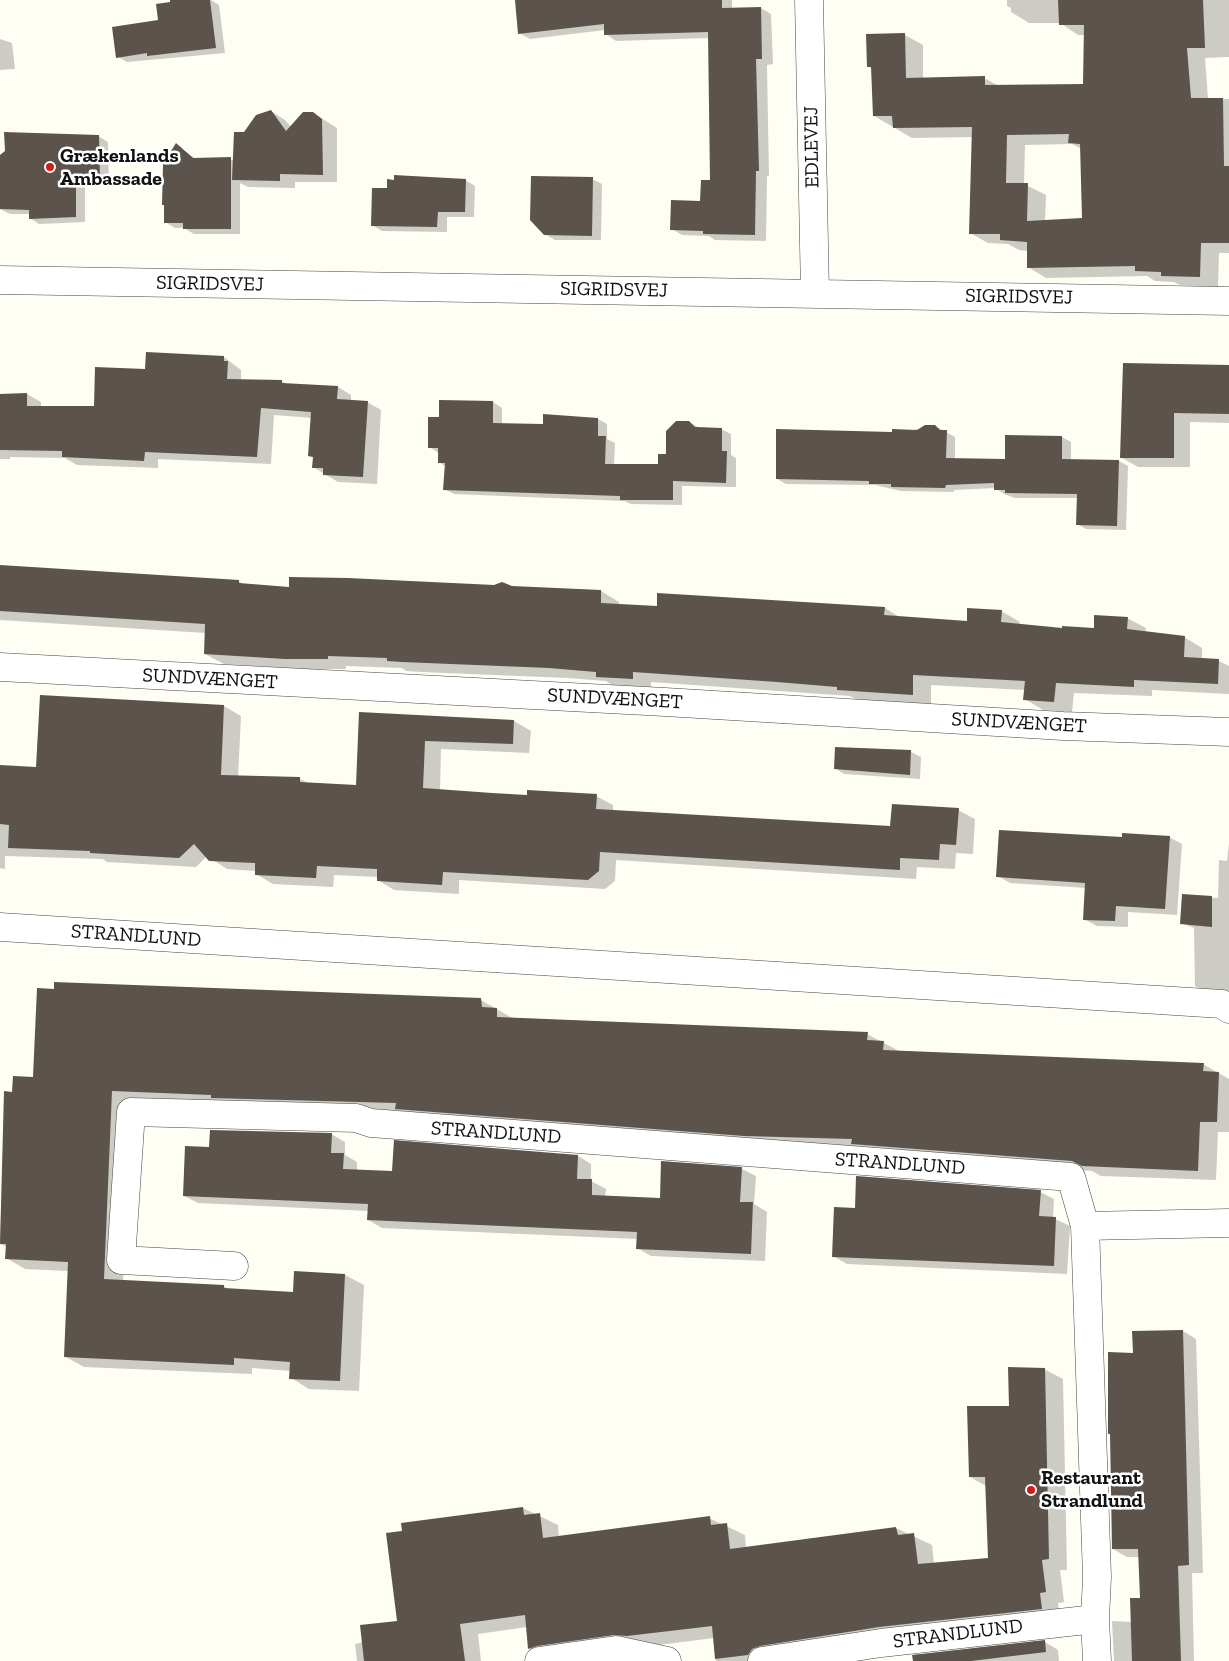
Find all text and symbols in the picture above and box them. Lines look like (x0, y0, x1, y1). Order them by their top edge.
street label: EDLEVEJ (799, 106, 825, 188)
place label: Grækenlands Ambassade (60, 144, 179, 191)
marker: Grækenlands Ambassade (44, 161, 56, 173)
street label: SIGRIDSVEJ (156, 271, 264, 297)
street label: SIGRIDSVEJ (560, 277, 668, 303)
street label: SIGRIDSVEJ (965, 284, 1073, 310)
street label: SUNDVÆNGET (142, 663, 278, 695)
street label: SUNDVÆNGET (547, 683, 683, 715)
street label: SUNDVÆNGET (951, 707, 1087, 739)
street label: STRANDLUND (70, 919, 202, 953)
street label: STRANDLUND (430, 1116, 562, 1150)
street label: STRANDLUND (834, 1147, 966, 1181)
place label: Restaurant Strandlund (1041, 1466, 1143, 1513)
marker: Restaurant Strandlund (1025, 1484, 1037, 1496)
street label: STRANDLUND (892, 1614, 1024, 1654)

